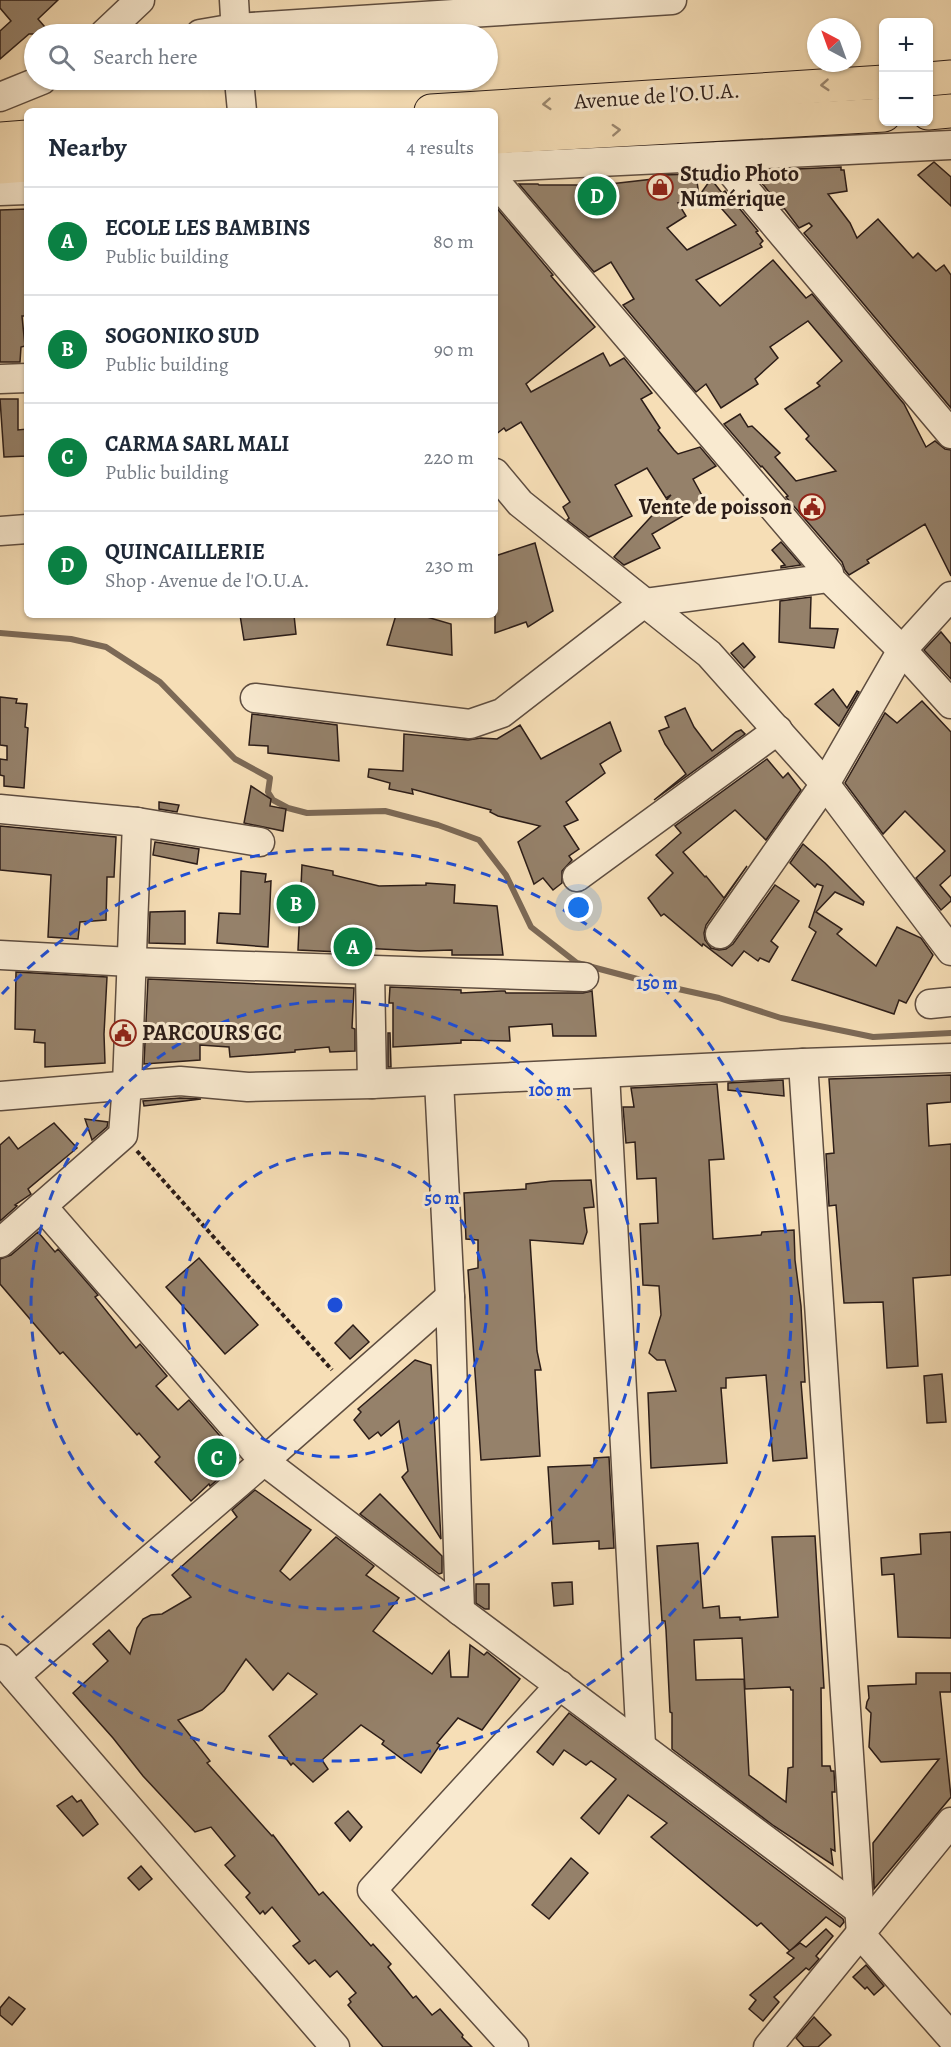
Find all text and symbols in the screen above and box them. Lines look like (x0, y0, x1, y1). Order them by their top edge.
north arrow (807, 18, 861, 72)
map controls (879, 18, 933, 126)
button: + (879, 18, 933, 72)
search box (24, 24, 498, 90)
icon: search (45, 41, 78, 74)
text: Search here (93, 42, 198, 72)
button: − (879, 72, 933, 126)
street label: Avenue de l'O.U.A. (572, 75, 741, 117)
one-way arrow (821, 79, 830, 92)
one-way arrow (542, 97, 551, 110)
one-way arrow (612, 124, 621, 137)
text: Nearby (48, 130, 127, 165)
text: 4 results (406, 134, 474, 161)
place label: Studio Photo Numérique (680, 159, 799, 214)
shop icon: Studio Photo Numérique (645, 172, 675, 202)
pin: D (578, 174, 616, 218)
text: ECOLE LES BAMBINS (105, 213, 310, 243)
text: A (61, 228, 74, 255)
text: 80 m (433, 228, 474, 255)
text: Public building (105, 243, 229, 270)
text: SOGONIKO SUD (105, 321, 259, 351)
text: B (61, 336, 74, 363)
text: 90 m (434, 336, 474, 363)
text: Public building (105, 351, 229, 378)
text: CARMA SARL MALI (105, 429, 289, 459)
text: C (61, 444, 74, 471)
text: 220 m (424, 444, 474, 471)
text: Public building (105, 459, 229, 486)
place label: Vente de poisson (638, 492, 792, 522)
public building icon: Vente de poisson (797, 492, 827, 522)
text: QUINCAILLERIE (105, 537, 265, 567)
text: D (61, 552, 74, 579)
text: 230 m (425, 552, 474, 579)
text: Shop · Avenue de l'O.U.A. (105, 567, 310, 594)
pin: B (276, 882, 316, 926)
your location (564, 893, 593, 922)
pin: A (334, 924, 372, 970)
text: 150 m (636, 971, 678, 995)
public building icon: PARCOURS GC (108, 1018, 138, 1048)
place label: PARCOURS GC (142, 1018, 282, 1048)
text: 100 m (529, 1078, 571, 1102)
text: 50 m (425, 1186, 459, 1210)
centre of rings (325, 1295, 345, 1315)
pin: C (198, 1436, 236, 1480)

